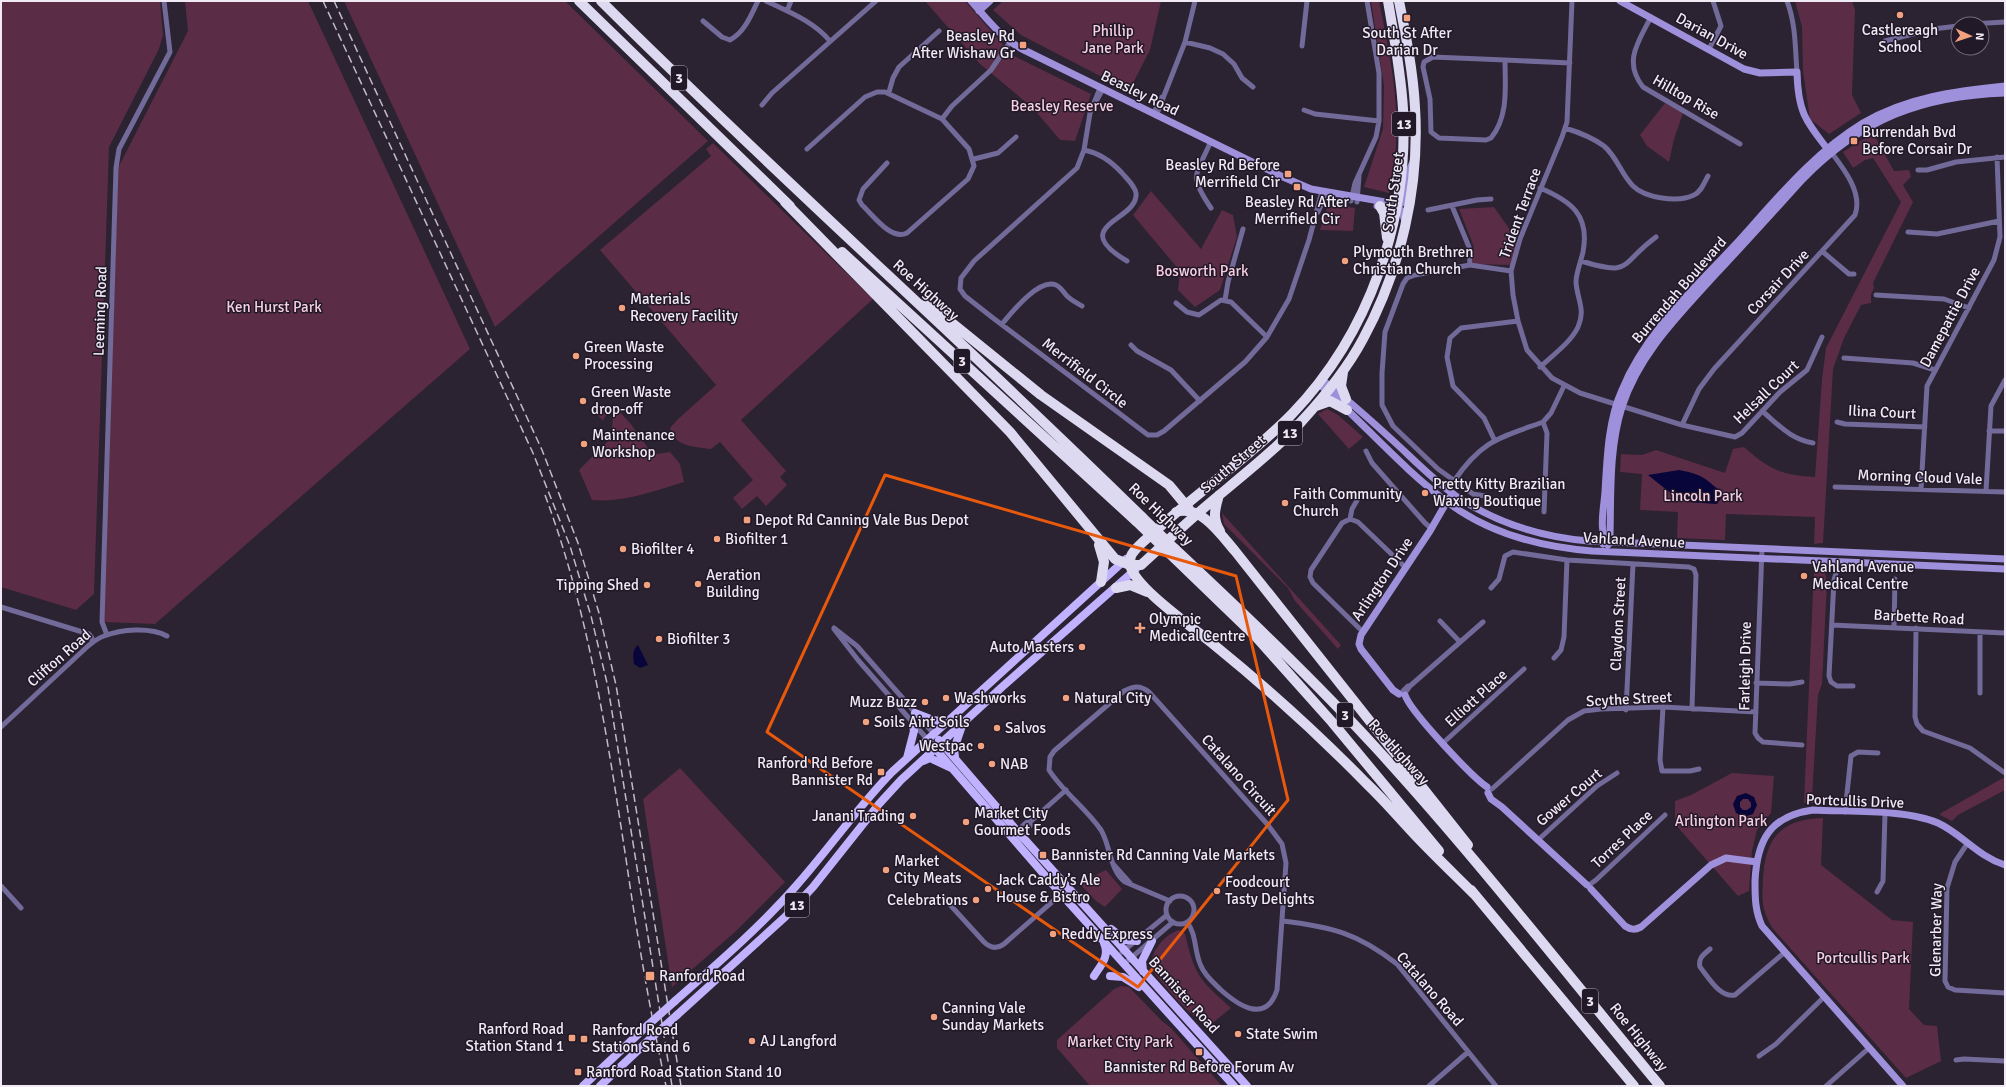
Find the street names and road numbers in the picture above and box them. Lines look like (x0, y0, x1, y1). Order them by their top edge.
street label: Darian Drive (1673, 9, 1751, 63)
road number: 3 (671, 66, 687, 90)
street label: Beasley Road (1098, 66, 1182, 120)
street label: Hilltop Rise (1650, 71, 1722, 123)
road number: 13 (1392, 112, 1416, 136)
street label: South Street (1379, 151, 1407, 233)
street label: Trident Terrace (1495, 165, 1545, 261)
street label: Burrendah Boulevard (1628, 233, 1730, 347)
street label: Corsair Drive (1743, 246, 1813, 318)
street label: Roe Highway (889, 256, 963, 324)
street label: Damepattie Drive (1916, 264, 1984, 370)
street label: Leeming Road (89, 266, 111, 356)
street label: Merrifield Circle (1039, 334, 1131, 412)
road number: 3 (954, 349, 970, 373)
street label: Helsall Court (1729, 356, 1803, 428)
street label: Ilina Court (1848, 401, 1916, 423)
road number: 13 (1278, 421, 1302, 445)
street label: South Street (1197, 431, 1269, 497)
street label: Morning Cloud Vale (1857, 466, 1983, 488)
street label: Roe Highway (1125, 479, 1197, 549)
street label: Vahland Avenue (1583, 528, 1685, 552)
street label: Arlington Drive (1347, 534, 1417, 624)
street label: Claydon Street (1607, 577, 1629, 671)
street label: Barbette Road (1873, 606, 1965, 628)
street label: Farleigh Drive (1735, 621, 1755, 711)
street label: Clifton Road (24, 625, 95, 691)
street label: Elliott Place (1441, 665, 1511, 731)
street label: Scythe Street (1586, 688, 1672, 710)
road number: 3 (1337, 703, 1353, 727)
street label: Roe Highway (1365, 715, 1433, 789)
street label: Catalano Circuit (1198, 731, 1280, 819)
street label: Gower Court (1532, 764, 1606, 830)
street label: Portcullis Drive (1806, 790, 1904, 812)
street label: Torres Place (1588, 806, 1656, 872)
street label: Glenarber Way (1926, 883, 1946, 977)
road number: 13 (785, 893, 809, 917)
street label: Catalano Road (1393, 948, 1467, 1030)
street label: Bannister Road (1145, 953, 1223, 1037)
road number: 3 (1582, 989, 1598, 1013)
street label: Roe Highway (1606, 999, 1672, 1075)

